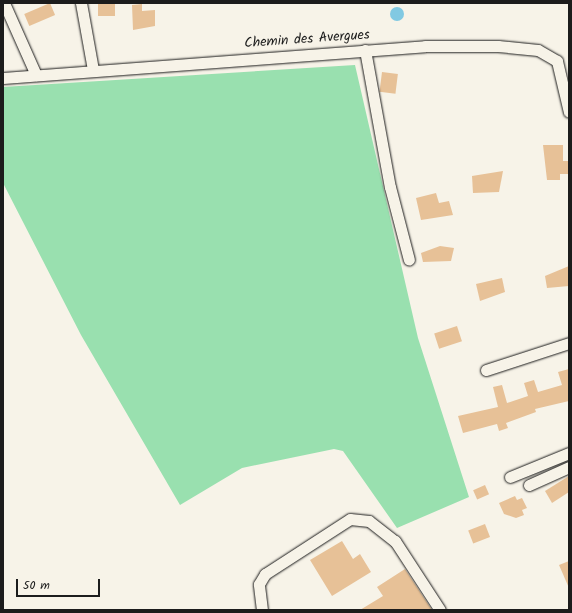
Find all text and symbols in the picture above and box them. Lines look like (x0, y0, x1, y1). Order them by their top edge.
street label: Chemin des Avergues (244, 26, 370, 52)
scale bar (18, 571, 102, 597)
text: 50 m (23, 576, 50, 595)

